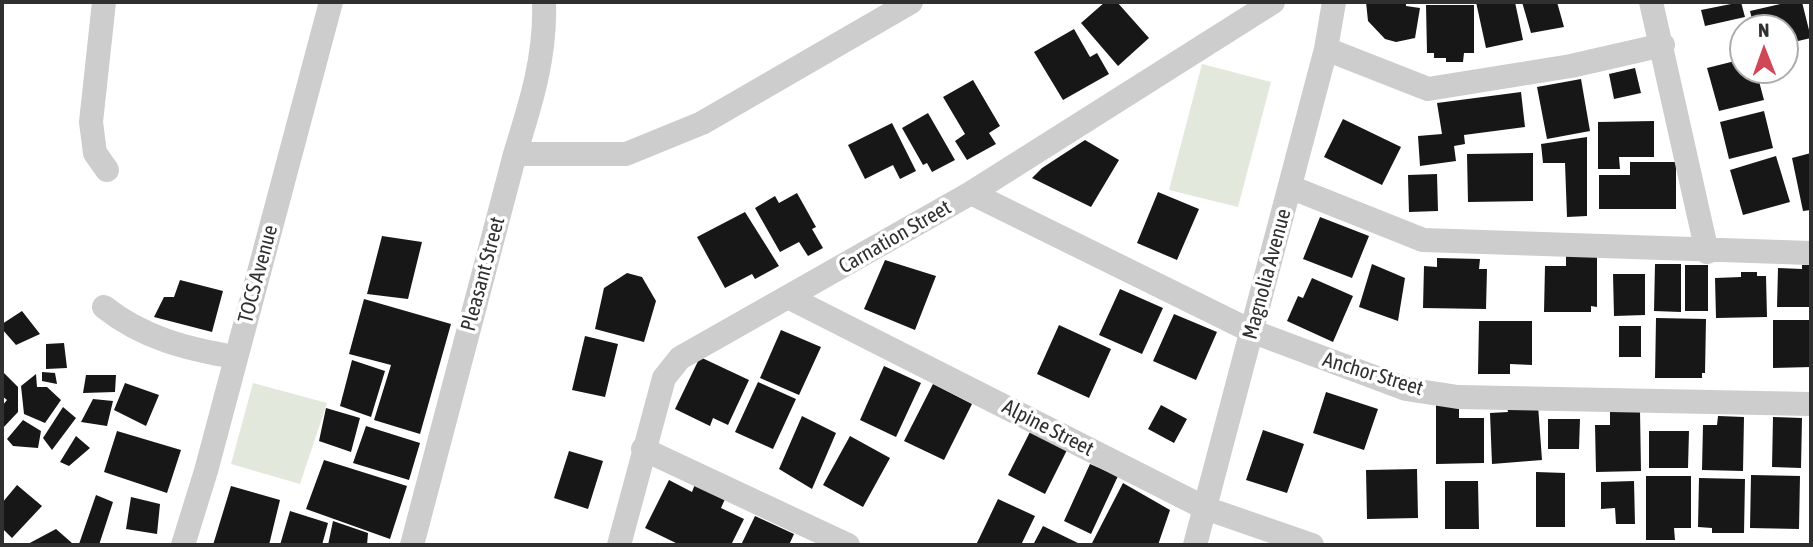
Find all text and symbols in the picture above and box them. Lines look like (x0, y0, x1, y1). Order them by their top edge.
north arrow (1729, 14, 1799, 84)
text: N (1758, 19, 1769, 41)
street label: Carnation Street (834, 195, 956, 279)
street label: Magnolia Avenue (1237, 206, 1297, 342)
street label: Pleasant Street (456, 214, 510, 334)
street label: TOCS Avenue (233, 222, 283, 326)
street label: Anchor Street (1320, 347, 1426, 401)
street label: Alpine Street (998, 394, 1098, 462)

